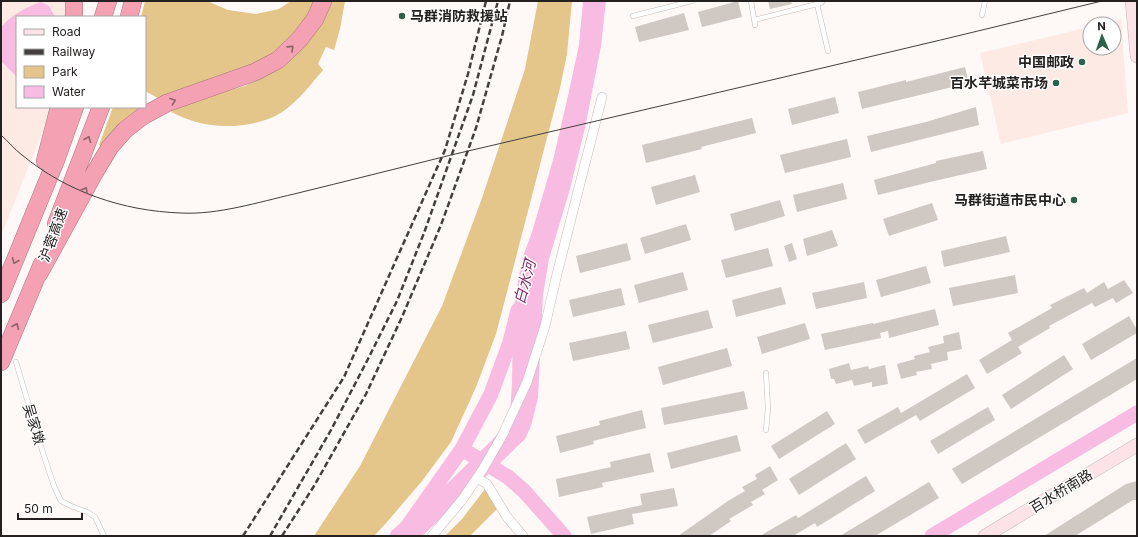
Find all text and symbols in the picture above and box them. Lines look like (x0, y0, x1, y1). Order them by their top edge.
place label: 马群消防救援站 (410, 7, 508, 24)
marker: 马群消防救援站 (397, 11, 407, 21)
legend (16, 16, 146, 108)
north arrow (1082, 16, 1122, 56)
text: N (1097, 19, 1106, 33)
text: Road (52, 24, 81, 39)
text: Railway (52, 44, 96, 59)
one-way arrow (286, 45, 294, 53)
place label: 中国邮政 (1018, 53, 1074, 70)
marker: 中国邮政 (1077, 57, 1087, 67)
text: Park (52, 64, 78, 79)
place label: 百水芊城菜市场 (950, 74, 1048, 91)
marker: 百水芊城菜市场 (1051, 78, 1061, 88)
text: Water (52, 84, 86, 99)
one-way arrow (170, 97, 177, 105)
one-way arrow (84, 136, 92, 143)
one-way arrow (80, 187, 87, 195)
place label: 马群街道市民中心 (954, 191, 1066, 208)
marker: 马群街道市民中心 (1069, 195, 1079, 205)
street label: 沪蓉高速 (35, 206, 70, 264)
water label: 白水河 (510, 255, 540, 306)
one-way arrow (12, 257, 20, 264)
one-way arrow (12, 322, 20, 329)
street label: 吴家墩 (20, 401, 49, 446)
street label: 百水桥南路 (1026, 465, 1095, 516)
scale bar (18, 495, 82, 521)
text: 50 m (24, 501, 53, 516)

